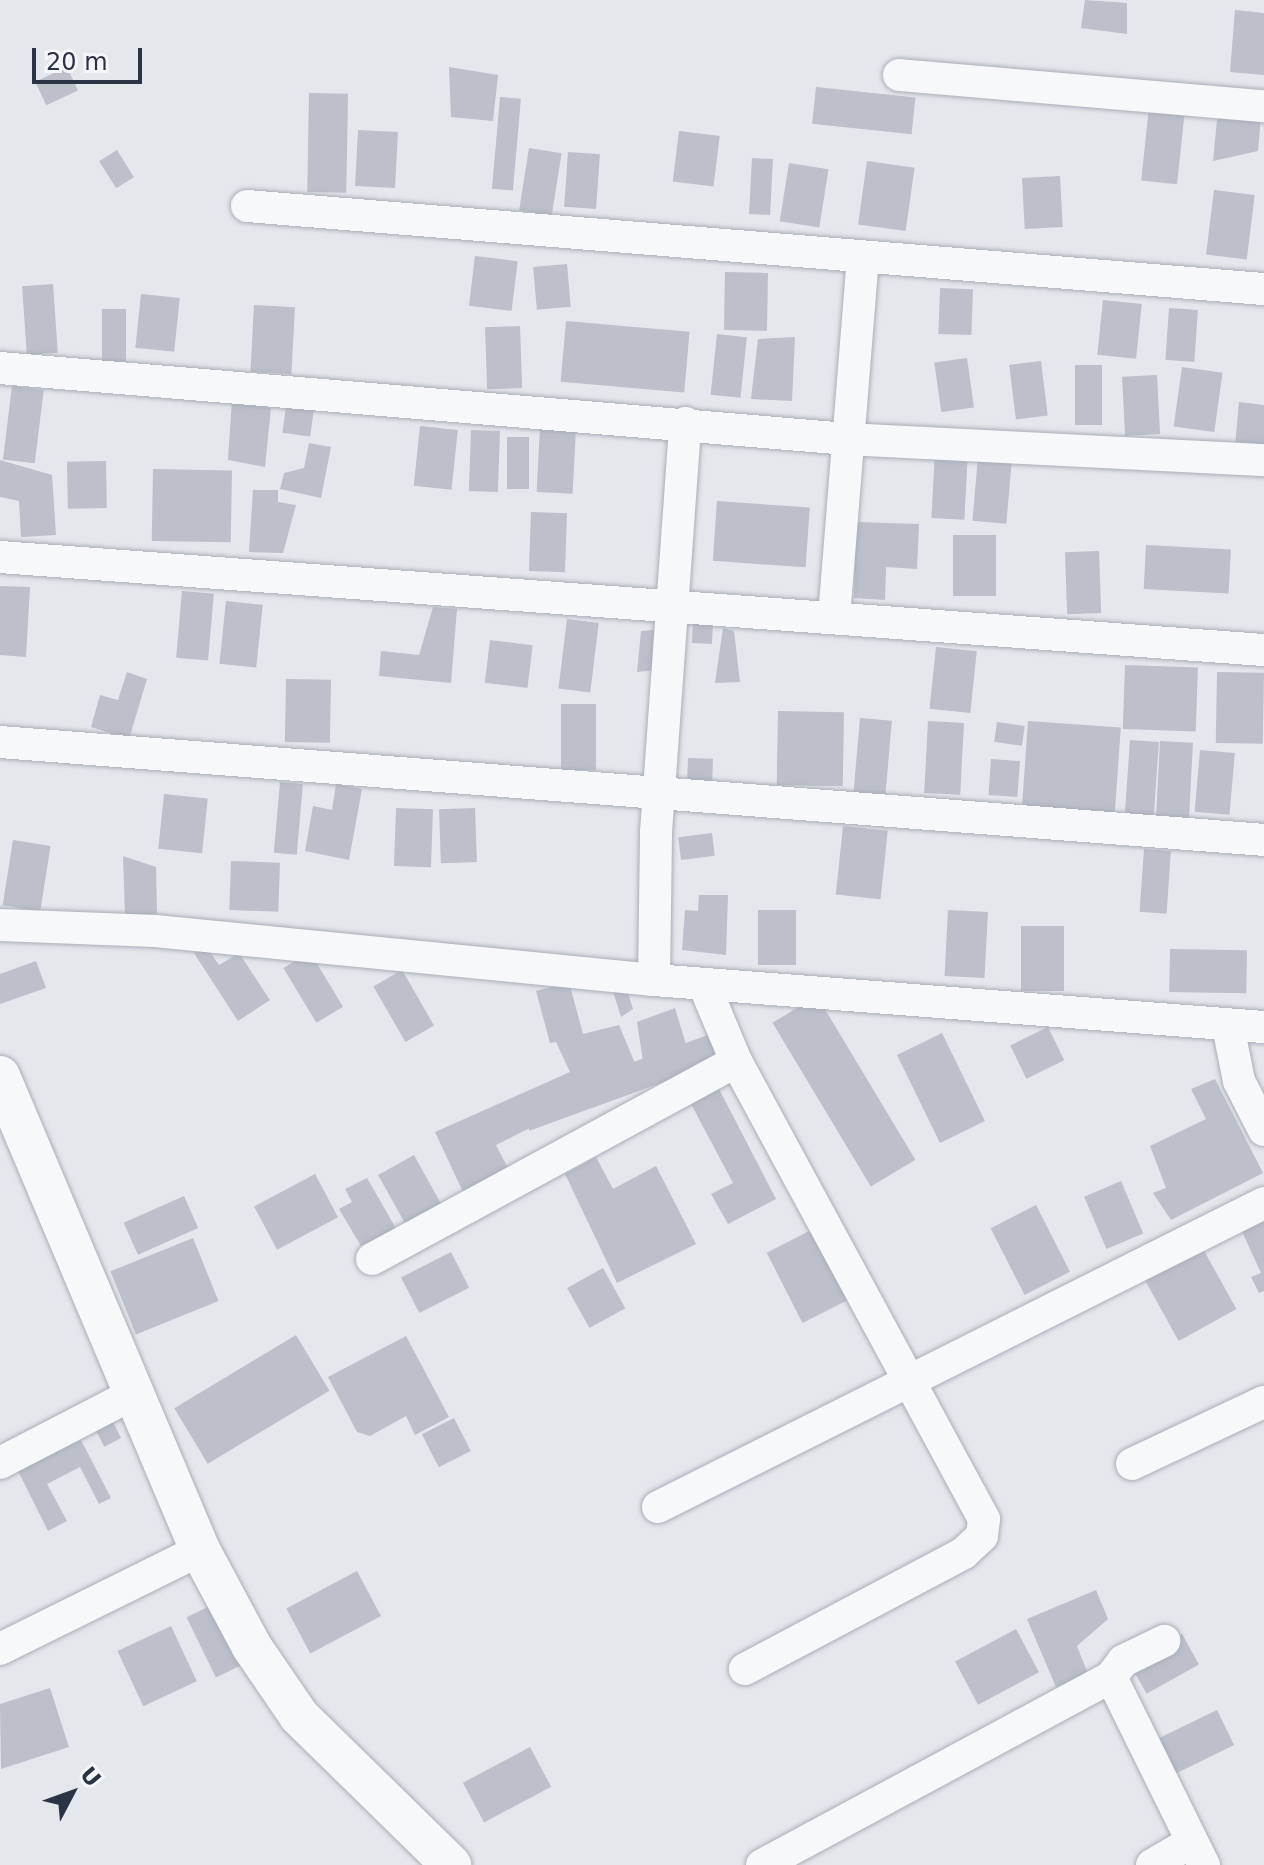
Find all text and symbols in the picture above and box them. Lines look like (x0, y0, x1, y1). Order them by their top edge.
scale bar (36, 32, 146, 82)
text: 20 m (46, 48, 108, 76)
north arrow (32, 1753, 112, 1833)
text: U (75, 1762, 106, 1792)

